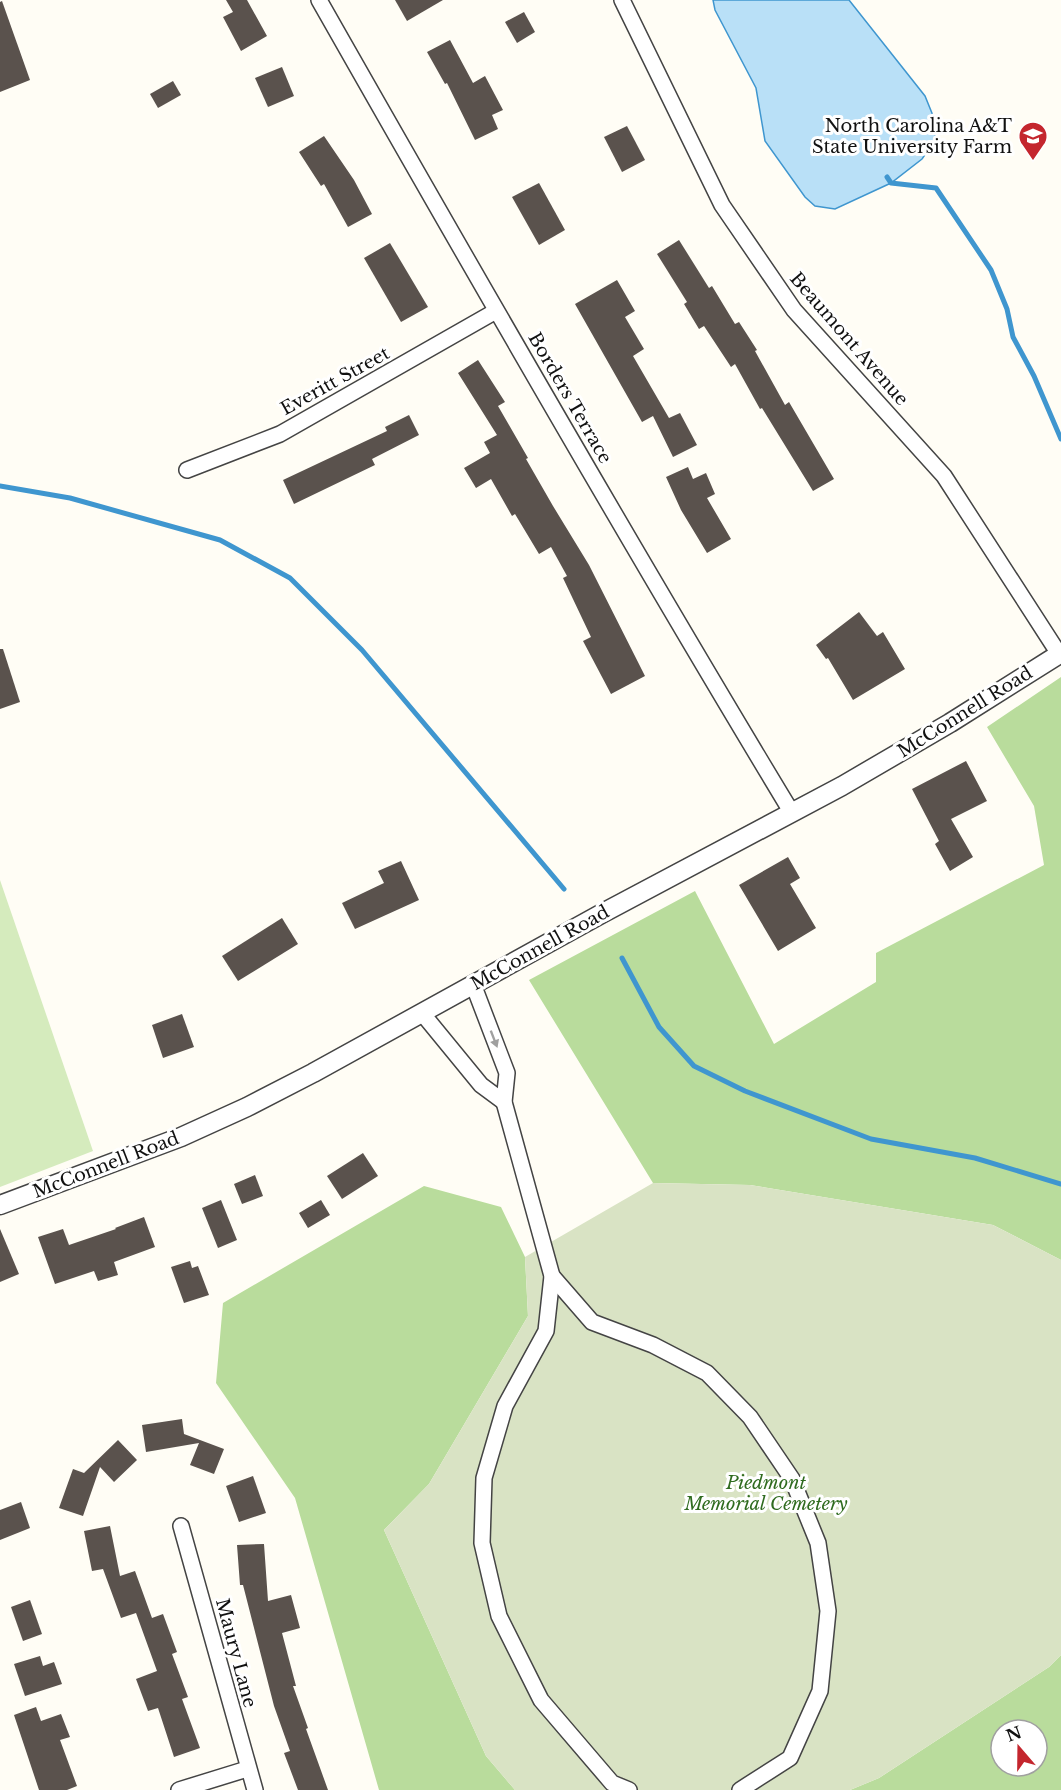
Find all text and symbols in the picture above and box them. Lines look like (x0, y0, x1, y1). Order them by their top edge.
place label: North Carolina A&T State University Farm (812, 115, 1013, 158)
school or university icon: North Carolina A&T State University Farm (1017, 120, 1049, 162)
street label: Beaumont Avenue (785, 268, 913, 410)
street label: Borders Terrace (524, 329, 616, 467)
street label: Everitt Street (277, 342, 394, 420)
street label: McConnell Road (893, 662, 1037, 762)
street label: McConnell Road (467, 901, 613, 995)
one-way arrow (489, 1030, 499, 1048)
street label: McConnell Road (30, 1127, 182, 1203)
park label: Piedmont Memorial Cemetery (683, 1472, 848, 1515)
street label: Maury Lane (211, 1596, 261, 1710)
north arrow (989, 1718, 1049, 1778)
text: N (1003, 1722, 1024, 1746)

